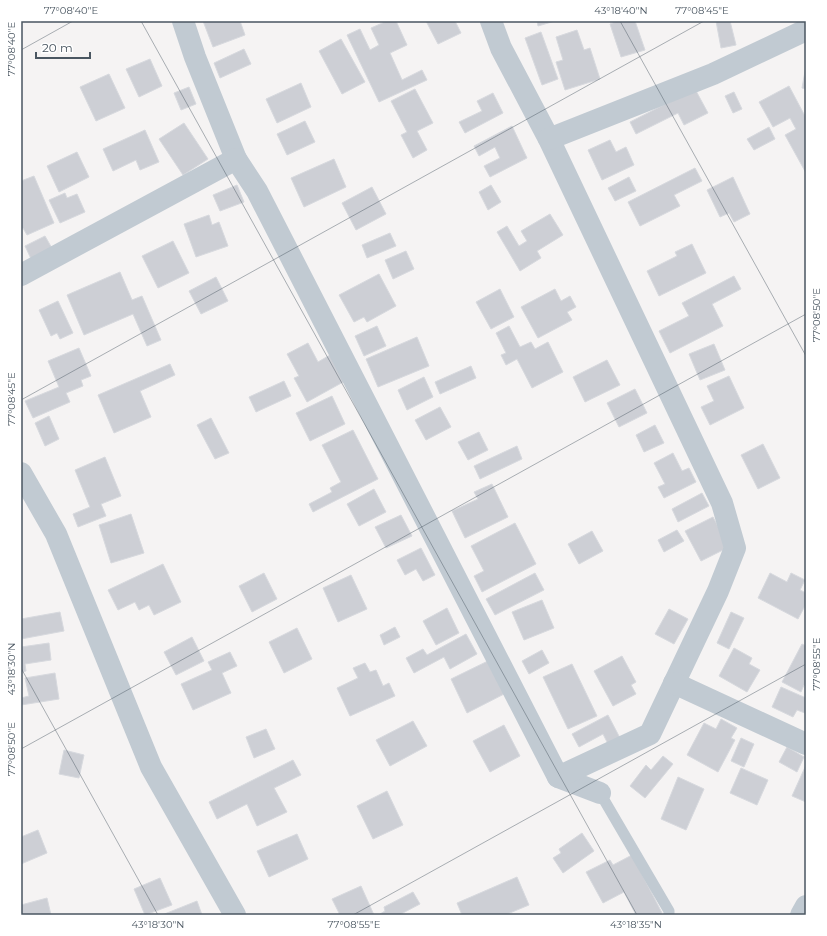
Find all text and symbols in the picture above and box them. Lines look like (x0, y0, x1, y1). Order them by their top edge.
text: 77°08'40"E (44, 4, 99, 17)
text: 43°18'40"N (594, 4, 648, 17)
text: 77°08'45"E (675, 4, 729, 17)
text: 77°08'40"E (5, 21, 18, 76)
scale bar (36, 34, 90, 60)
text: 20 m (42, 40, 73, 55)
text: 77°08'50"E (810, 288, 823, 342)
text: 77°08'45"E (5, 372, 18, 426)
text: 77°08'55"E (810, 637, 823, 690)
text: 43°18'30"N (5, 643, 18, 695)
text: 77°08'50"E (5, 722, 18, 776)
text: 43°18'30"N (132, 918, 184, 931)
text: 77°08'55"E (328, 918, 381, 931)
text: 43°18'35"N (610, 918, 662, 931)

